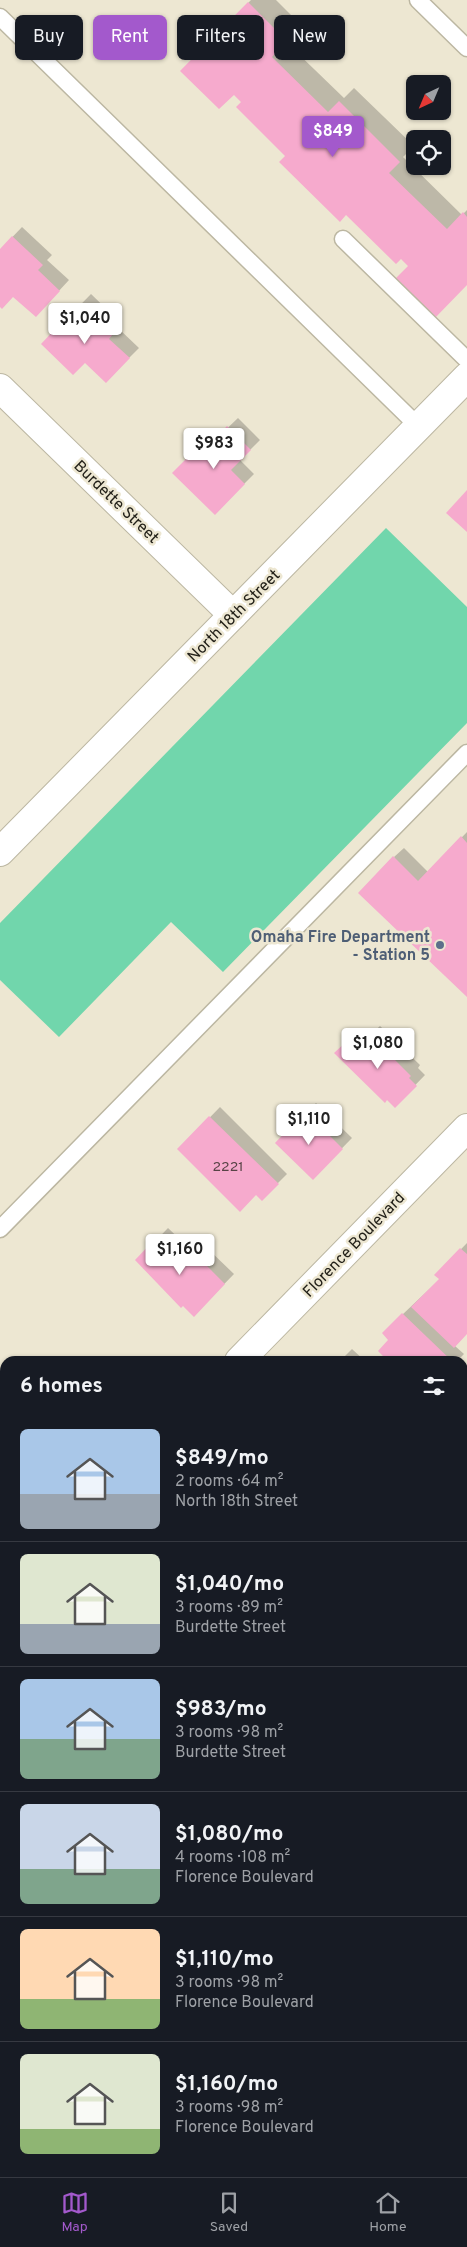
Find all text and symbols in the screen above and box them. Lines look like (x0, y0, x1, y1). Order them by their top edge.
chip: Buy (15, 15, 83, 60)
chip: Rent (93, 15, 167, 60)
chip: Filters (177, 15, 264, 60)
chip: New (274, 15, 345, 60)
north arrow (406, 75, 451, 120)
map controls (406, 75, 451, 175)
pin: $849 (303, 116, 363, 158)
text: $849 (313, 122, 353, 142)
button: locate (406, 130, 451, 175)
pin: $1,040 (44, 302, 126, 345)
text: $1,040 (59, 309, 111, 329)
pin: $983 (184, 428, 244, 470)
text: $983 (194, 434, 234, 454)
street label: Burdette Street (69, 457, 162, 548)
street label: North 18th Street (184, 566, 285, 667)
place label: Omaha Fire Department - Station 5 (251, 928, 430, 966)
marker: Omaha Fire Department - Station 5 (434, 939, 446, 951)
pin: $1,080 (337, 1028, 419, 1070)
text: $1,080 (352, 1034, 404, 1054)
pin: $1,110 (268, 1104, 350, 1146)
text: $1,110 (287, 1110, 331, 1130)
house number: 2221 (213, 1159, 243, 1176)
street label: Florence Boulevard (299, 1189, 410, 1302)
pin: $1,160 (139, 1234, 221, 1276)
text: $1,160 (157, 1240, 203, 1260)
icon: filters (420, 1372, 448, 1400)
text: 6 homes (20, 1373, 103, 1400)
text: $849/mo (175, 1445, 269, 1472)
icon: home (60, 1449, 120, 1509)
text: 2 rooms · 64 m² (175, 1472, 284, 1492)
text: North 18th Street (175, 1492, 298, 1512)
text: $1,040/mo (175, 1571, 284, 1598)
icon: home (60, 1574, 120, 1634)
text: 3 rooms · 89 m² (175, 1598, 283, 1618)
text: Burdette Street (175, 1618, 286, 1638)
text: $983/mo (175, 1696, 267, 1723)
icon: home (60, 1699, 120, 1759)
text: 3 rooms · 98 m² (175, 1723, 283, 1743)
text: Burdette Street (175, 1743, 286, 1763)
text: $1,080/mo (175, 1821, 283, 1848)
icon: home (60, 1824, 120, 1884)
text: 4 rooms · 108 m² (175, 1848, 290, 1868)
text: Florence Boulevard (175, 1868, 314, 1888)
text: $1,110/mo (175, 1946, 274, 1973)
icon: home (60, 1949, 120, 2009)
text: 3 rooms · 98 m² (175, 1973, 283, 1993)
text: Florence Boulevard (175, 1993, 314, 2013)
text: $1,160/mo (175, 2071, 278, 2098)
icon: home (60, 2074, 120, 2134)
text: 3 rooms · 98 m² (175, 2098, 283, 2118)
text: Florence Boulevard (175, 2118, 314, 2138)
tab: Map (61, 2189, 89, 2236)
tab: Saved (210, 2189, 248, 2236)
tab: Home (369, 2189, 406, 2236)

